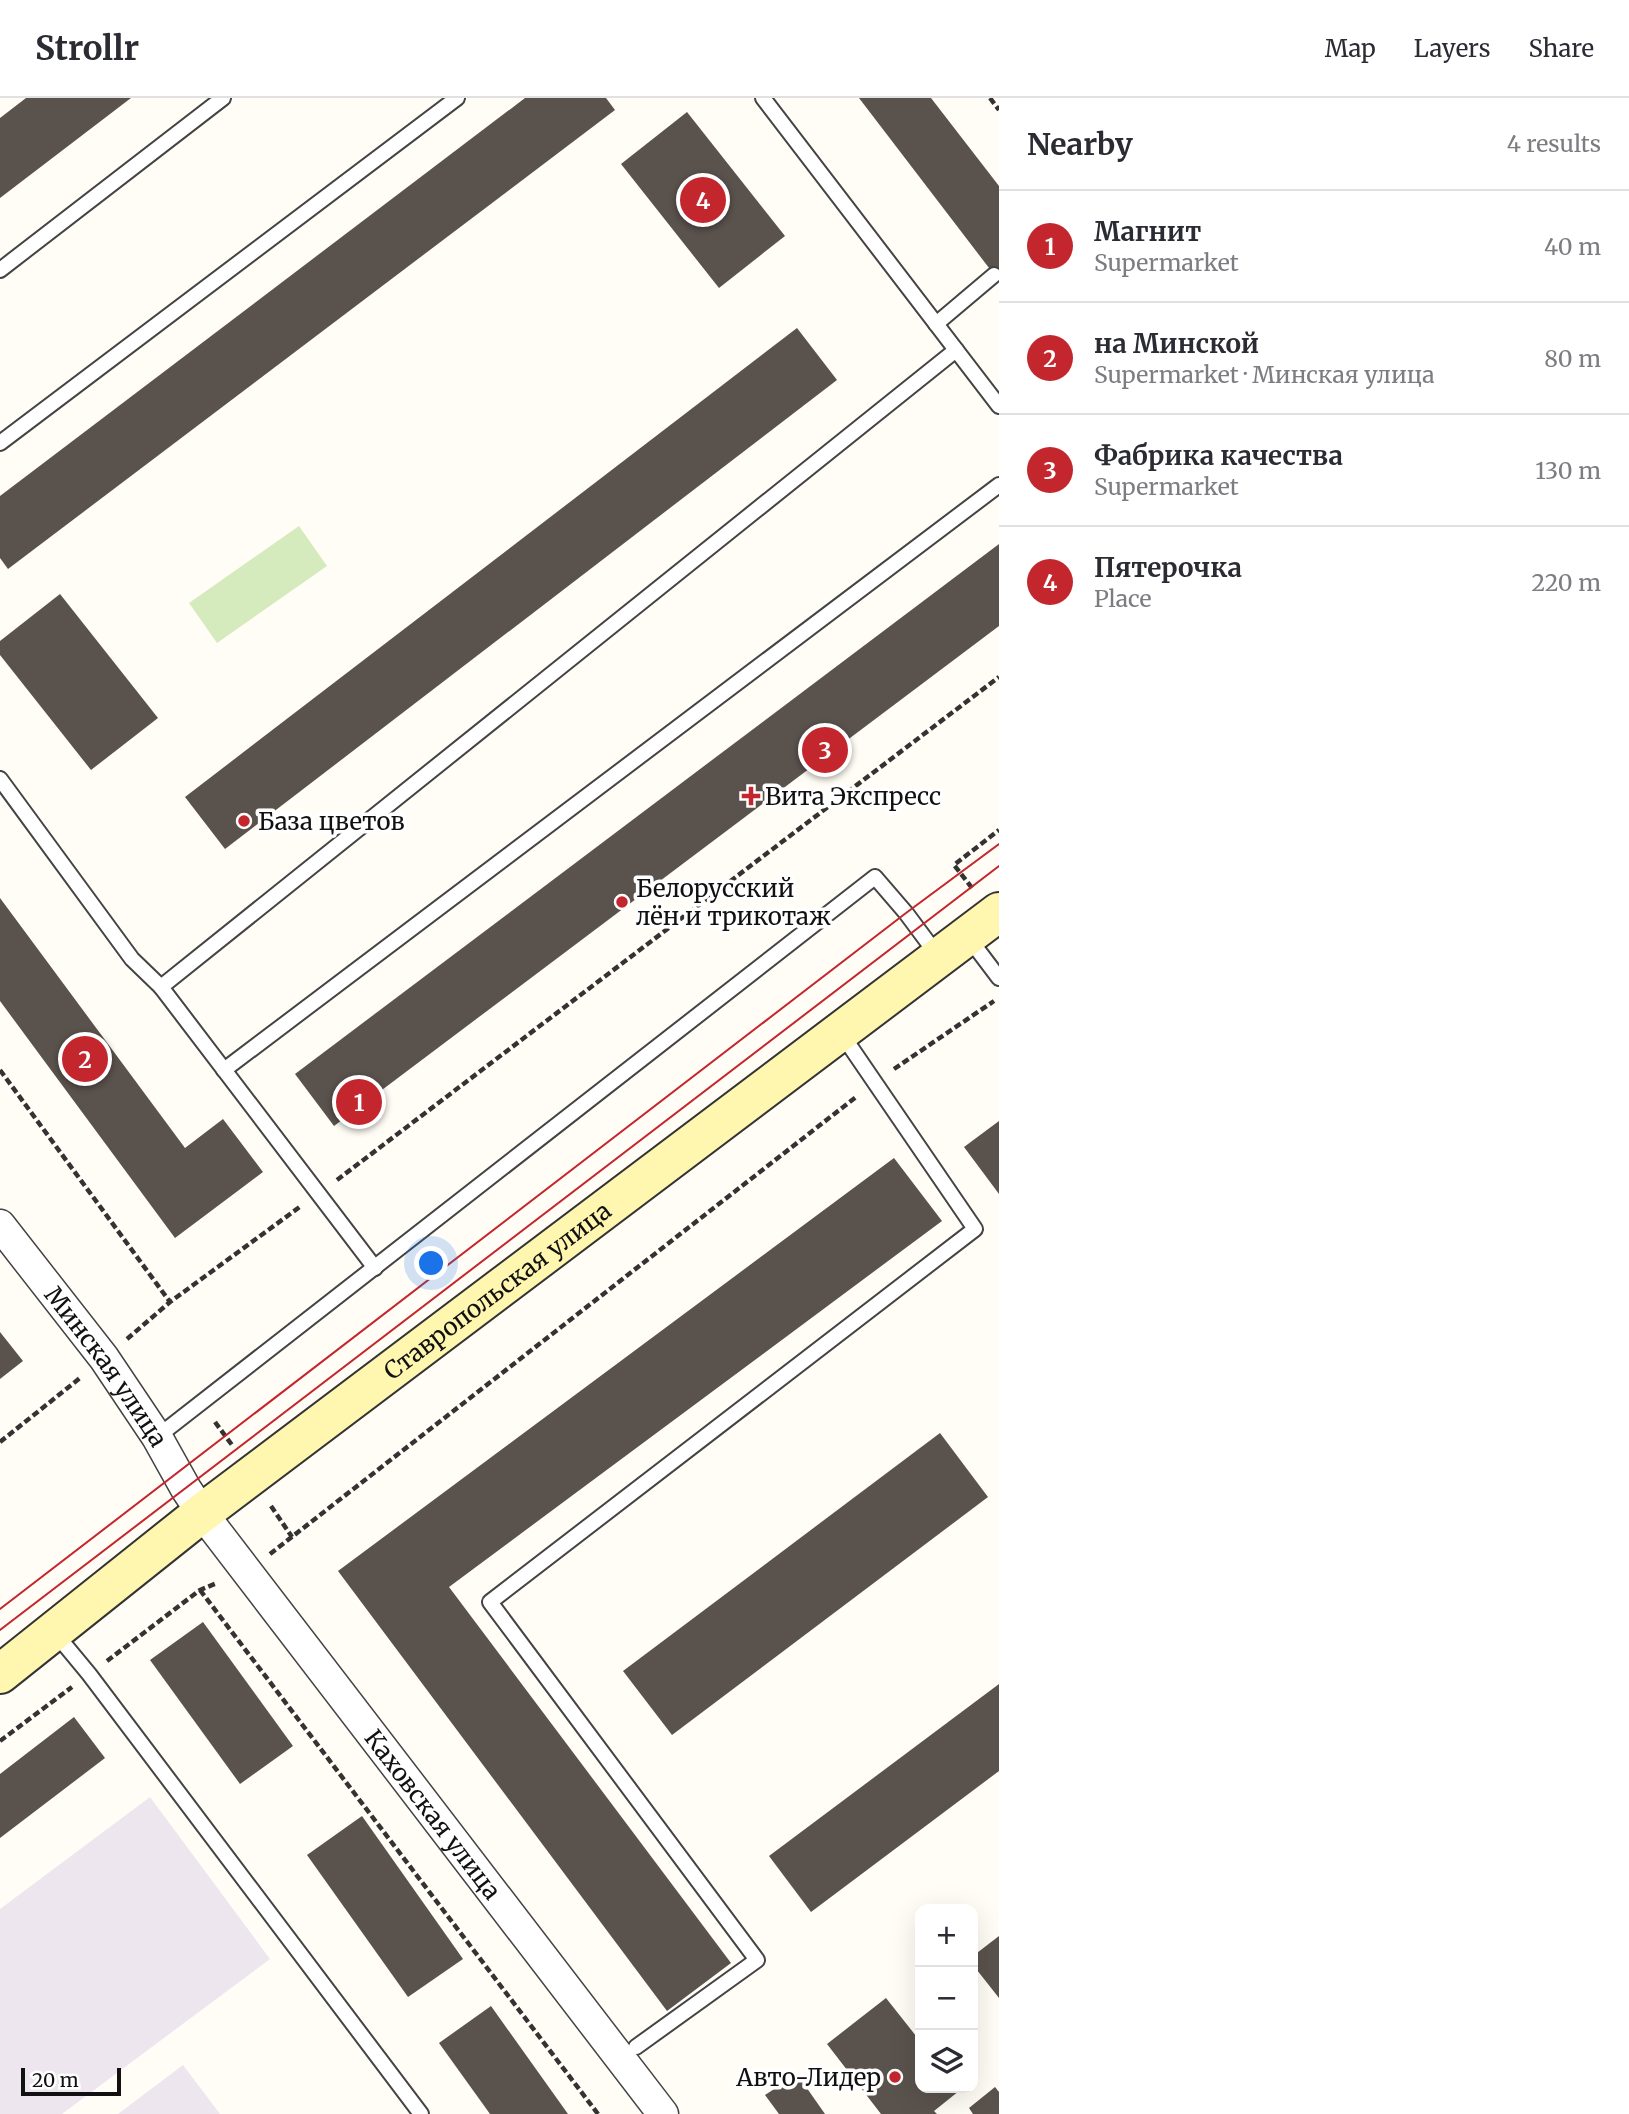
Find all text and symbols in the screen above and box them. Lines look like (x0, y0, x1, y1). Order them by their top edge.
text: Strollr (35, 28, 139, 69)
text: Map (1325, 33, 1376, 64)
text: Layers (1414, 33, 1490, 64)
text: Share (1528, 33, 1594, 64)
text: Nearby (1027, 125, 1133, 163)
text: 4 results (1507, 129, 1601, 158)
pin: 4 (680, 174, 726, 226)
text: Магнит (1094, 215, 1201, 248)
text: 1 (1045, 232, 1055, 261)
text: 40 m (1544, 232, 1601, 261)
text: Supermarket (1094, 248, 1239, 277)
text: на Минской (1094, 327, 1259, 360)
text: 2 (1043, 344, 1057, 373)
text: 80 m (1544, 344, 1601, 373)
text: Supermarket · Минская улица (1094, 360, 1435, 389)
text: Фабрика качества (1094, 439, 1343, 472)
text: 3 (1043, 456, 1057, 485)
text: 130 m (1535, 456, 1601, 485)
text: Supermarket (1094, 472, 1239, 501)
text: Пятерочка (1094, 551, 1242, 584)
text: 4 (1043, 568, 1057, 597)
text: 220 m (1531, 568, 1601, 597)
text: Place (1094, 584, 1151, 613)
pin: 3 (802, 724, 848, 776)
place label: Вита Экспресс (765, 781, 941, 812)
marker: Вита Экспресс (743, 788, 759, 804)
place label: База цветов (258, 806, 404, 837)
marker: База цветов (236, 813, 252, 829)
place label: Белорусский лён и трикотаж (636, 873, 831, 932)
marker: Белорусский лён и трикотаж (614, 894, 630, 910)
pin: 2 (62, 1033, 108, 1085)
pin: 1 (336, 1076, 382, 1128)
street label: Ставропольская улица (377, 1195, 617, 1386)
your location (414, 1246, 448, 1280)
street label: Минская улица (38, 1280, 175, 1452)
street label: Каховская улица (358, 1723, 508, 1906)
map controls (915, 1904, 978, 2093)
button: + (915, 1904, 978, 1967)
button: − (915, 1967, 978, 2030)
button: layers (915, 2030, 978, 2093)
place label: Авто-Лидер (735, 2062, 881, 2093)
scale bar (21, 2065, 121, 2097)
text: 20 m (32, 2068, 79, 2092)
marker: Авто-Лидер (887, 2069, 903, 2085)

